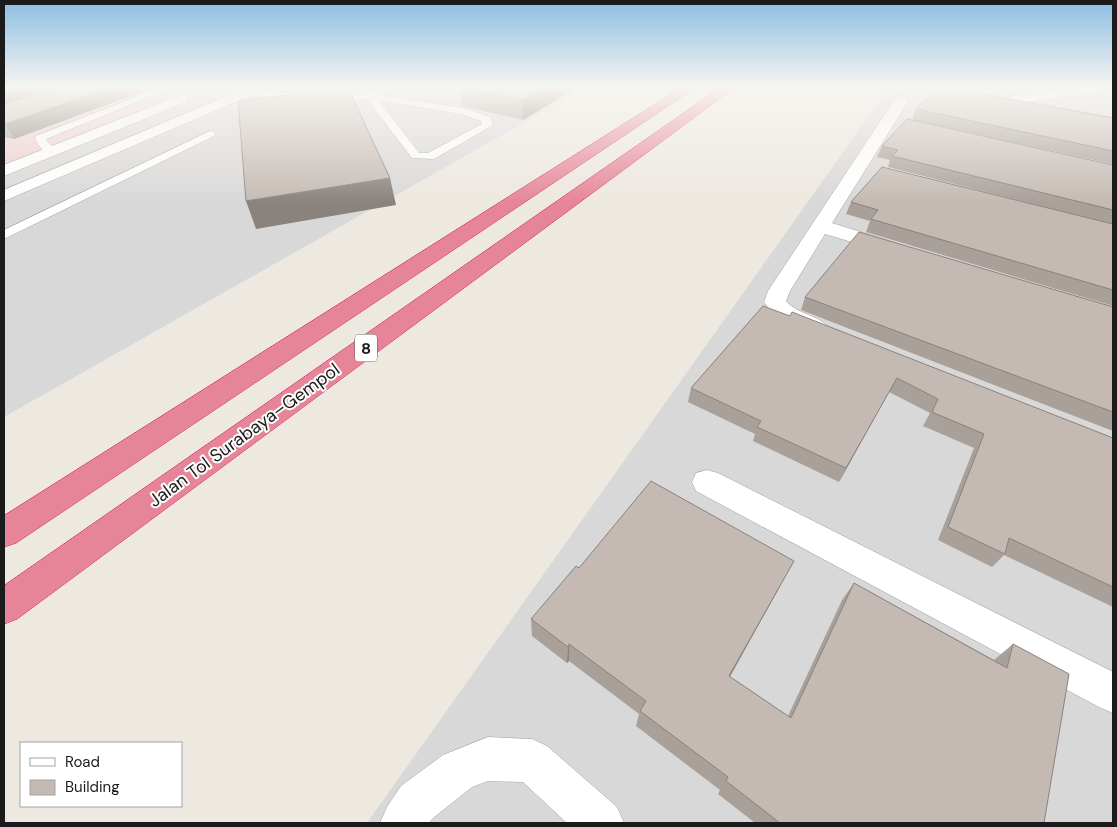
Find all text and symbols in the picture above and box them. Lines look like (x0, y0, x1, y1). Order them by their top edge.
road number: 8 (355, 334, 377, 362)
street label: Jalan Tol Surabaya–Gempol (144, 357, 344, 513)
legend (20, 742, 182, 807)
text: Road (65, 752, 100, 772)
text: Building (65, 777, 120, 797)

